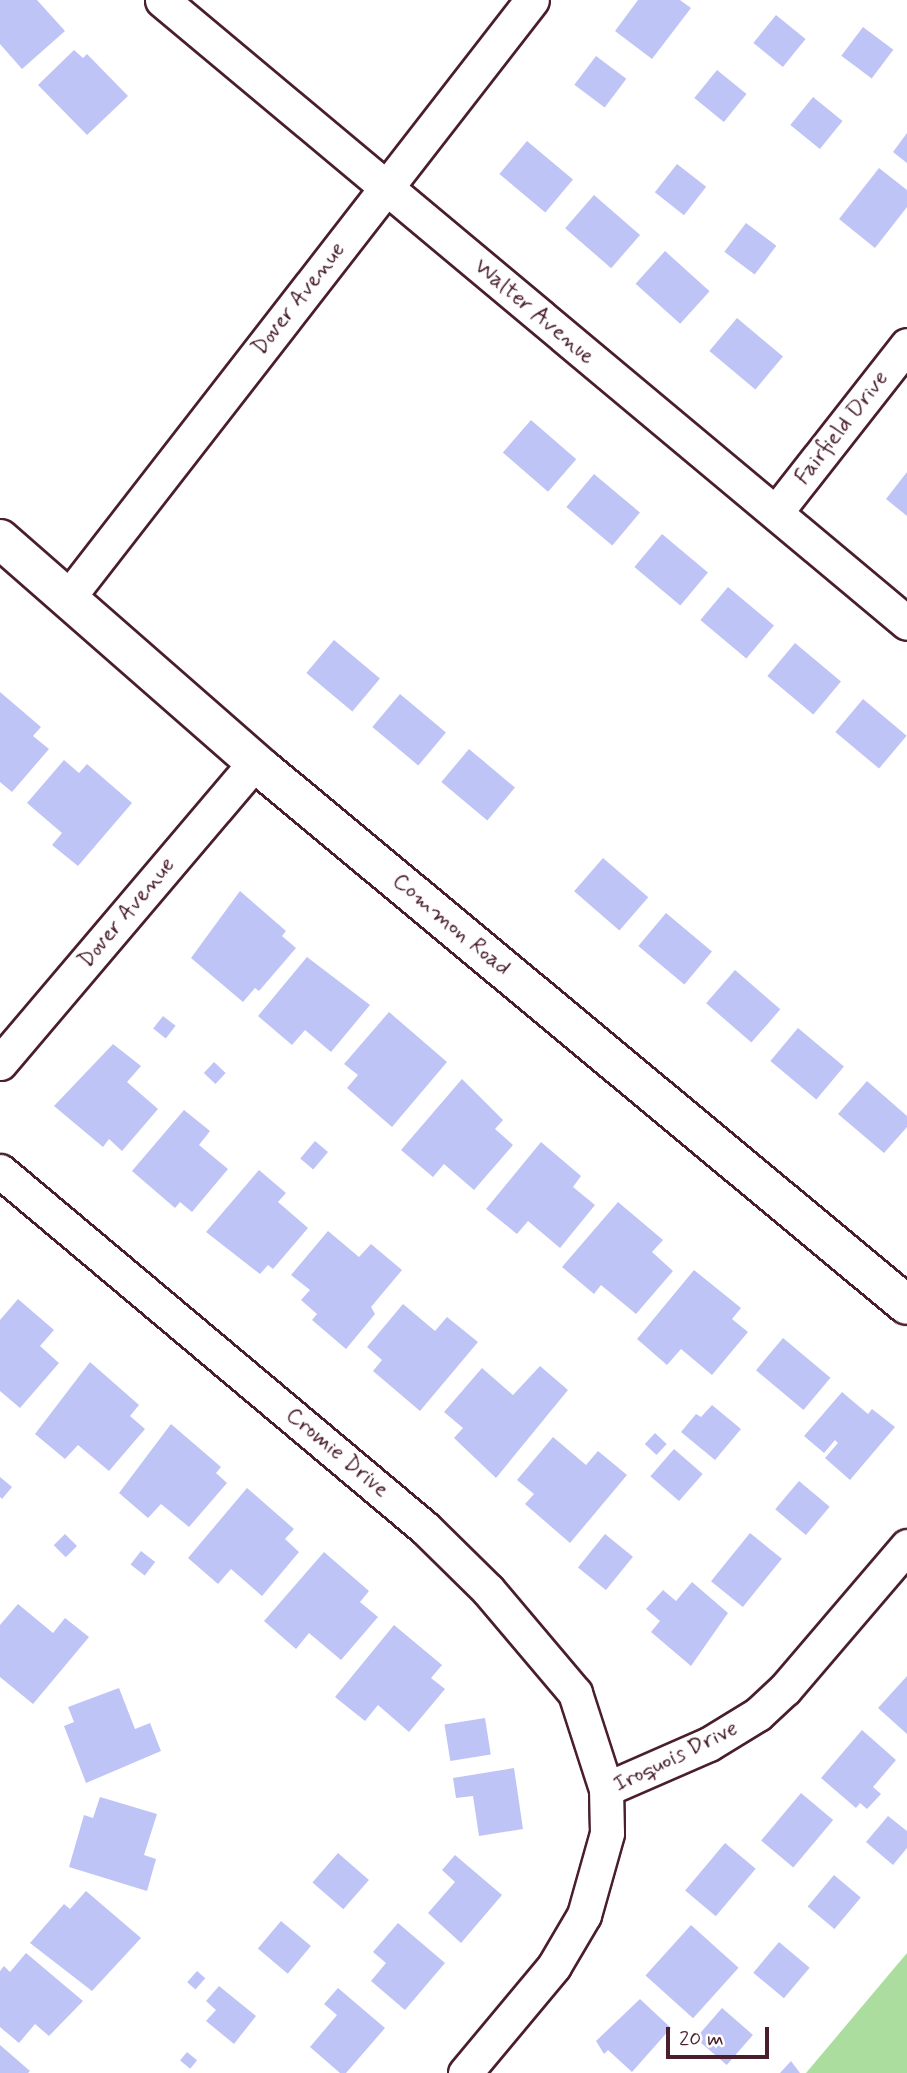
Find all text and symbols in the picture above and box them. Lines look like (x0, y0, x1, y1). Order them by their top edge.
street label: Dover Avenue (247, 238, 351, 360)
street label: Walter Avenue (469, 254, 599, 370)
street label: Fairfield Drive (790, 366, 894, 490)
street label: Dover Avenue (74, 853, 180, 973)
street label: Common Road (386, 868, 516, 982)
street label: Cromie Drive (280, 1402, 394, 1504)
street label: Iroquois Drive (610, 1715, 742, 1799)
scale bar (669, 2014, 772, 2058)
text: 20 m (679, 2025, 724, 2053)

